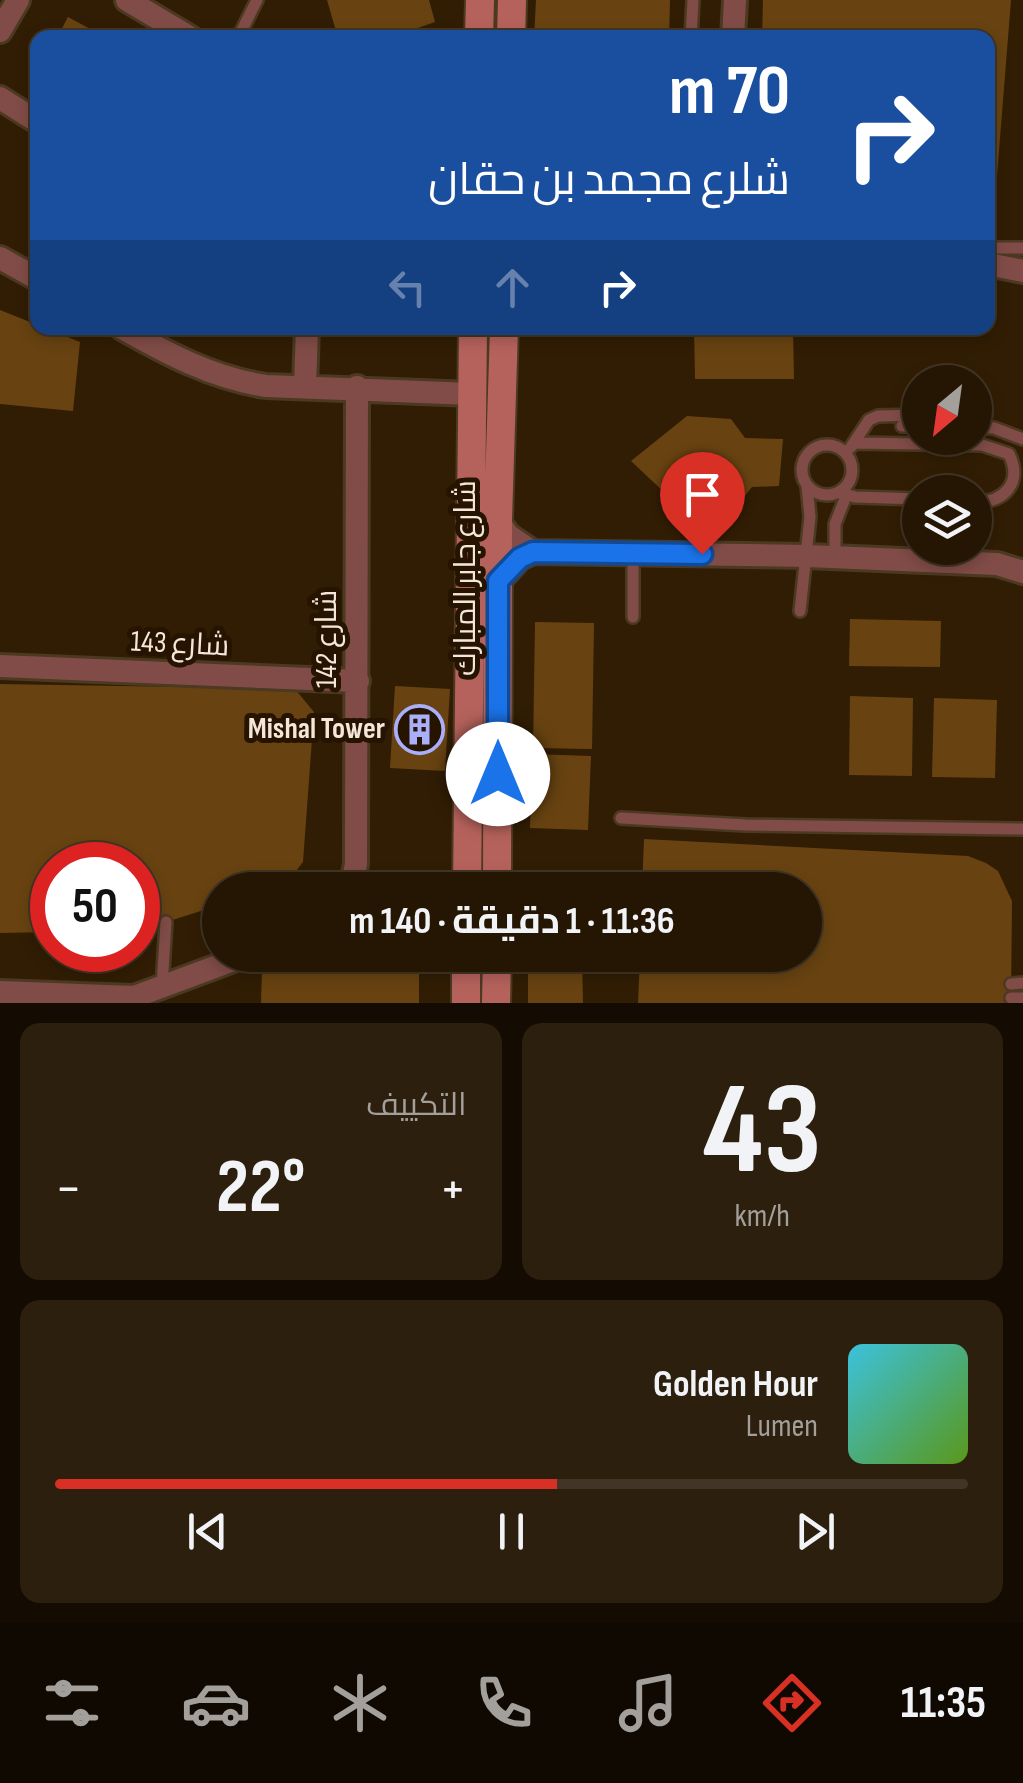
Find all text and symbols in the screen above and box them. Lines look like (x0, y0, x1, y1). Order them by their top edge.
text: 70 m (669, 50, 790, 134)
icon: right (825, 70, 955, 200)
text: شلرع مجمد بن حقان (428, 153, 790, 208)
icon: left (380, 260, 435, 315)
icon: ahead (485, 260, 540, 315)
icon: right (590, 260, 645, 315)
north arrow (902, 365, 992, 455)
map controls (902, 365, 992, 565)
pin (660, 452, 745, 555)
icon: arrive (675, 467, 730, 522)
button: layers (902, 475, 992, 565)
street label: شارع جابر المبارك (448, 480, 485, 676)
street label: شارع 142 (309, 590, 346, 688)
street label: شارع 143 (130, 623, 230, 666)
building icon: Mishal Tower (394, 703, 446, 755)
place label: Mishal Tower (248, 711, 385, 747)
position arrow (446, 722, 550, 826)
speed limit sign: 50 (30, 842, 160, 972)
text: 11:36 · 1 دقيقة · 140 m (349, 899, 675, 944)
text: 43 (703, 1054, 822, 1210)
text: التكييف (366, 1086, 467, 1125)
text: 22° (216, 1143, 305, 1234)
text: − (55, 1156, 82, 1223)
text: + (440, 1156, 467, 1223)
text: km/h (735, 1197, 790, 1236)
text: Golden Hour (653, 1362, 818, 1407)
text: Lumen (746, 1407, 818, 1446)
icon: previous (180, 1504, 235, 1559)
icon: pause (484, 1504, 539, 1559)
icon: next (788, 1504, 843, 1559)
icon: filters (37, 1668, 107, 1738)
icon: car (181, 1668, 251, 1738)
icon: climate (325, 1668, 395, 1738)
icon: phone (469, 1668, 539, 1738)
icon: music (613, 1668, 683, 1738)
icon: directions (757, 1668, 827, 1738)
text: 11:35 (901, 1676, 986, 1731)

